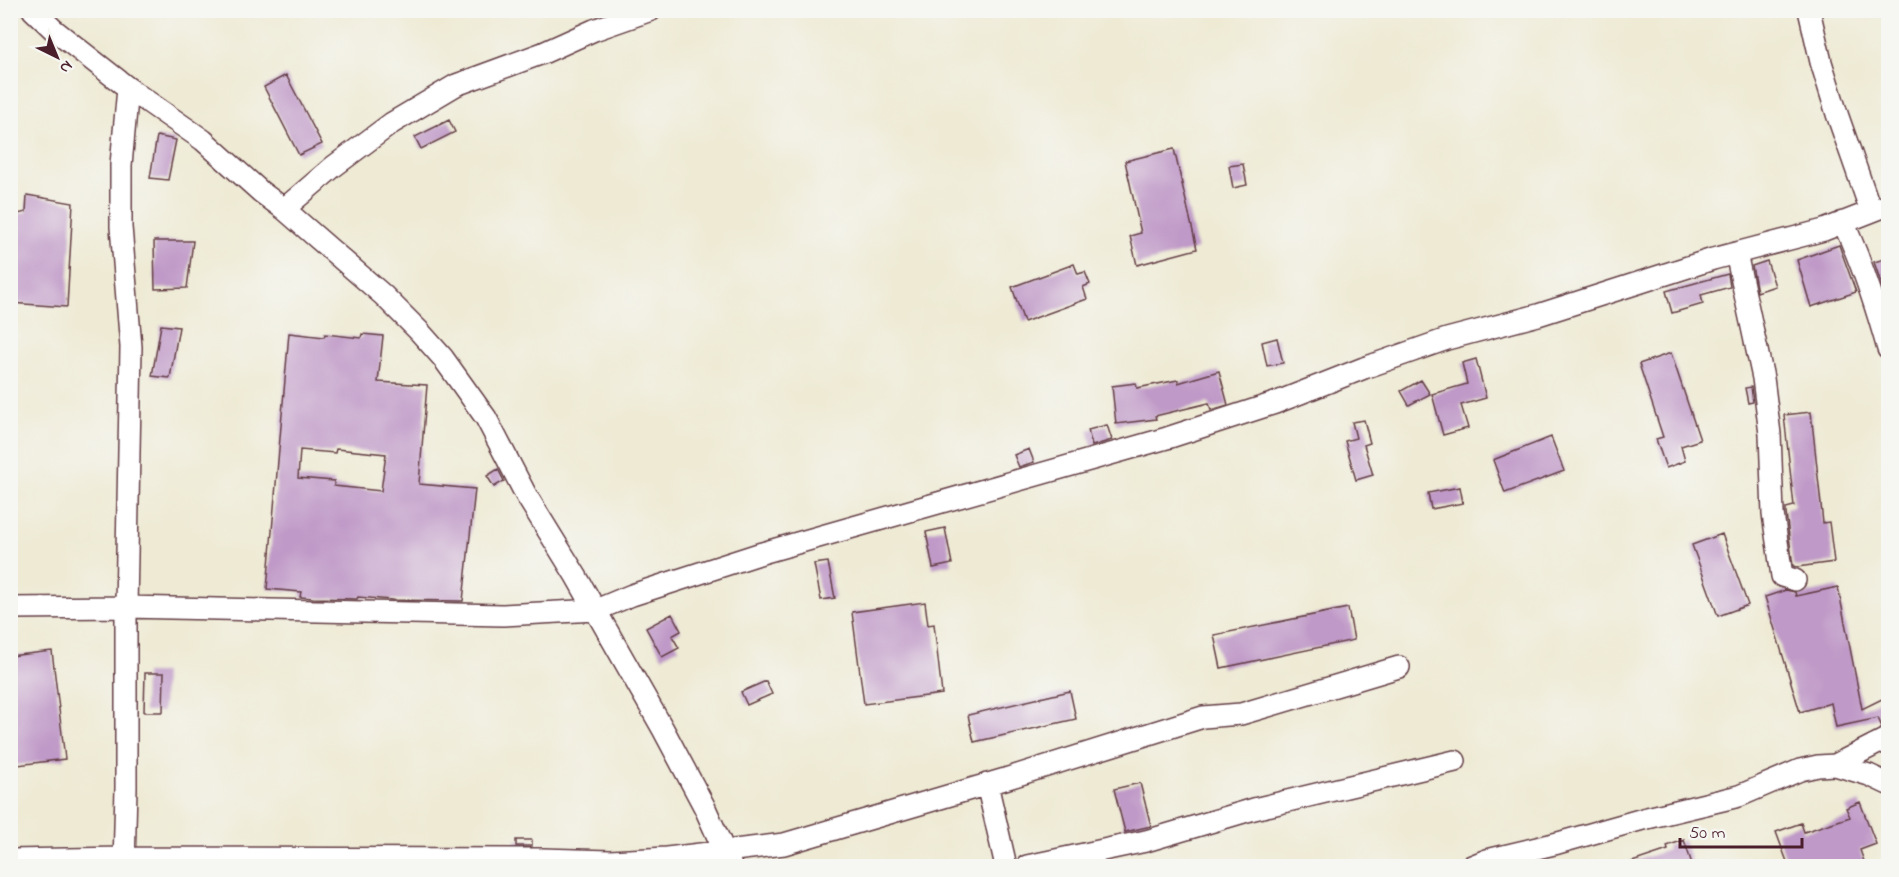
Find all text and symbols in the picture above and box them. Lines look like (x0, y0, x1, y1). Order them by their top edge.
north arrow (27, 27, 87, 87)
text: N (54, 54, 78, 79)
scale bar (1680, 811, 1802, 849)
text: 50 m (1689, 821, 1726, 847)

